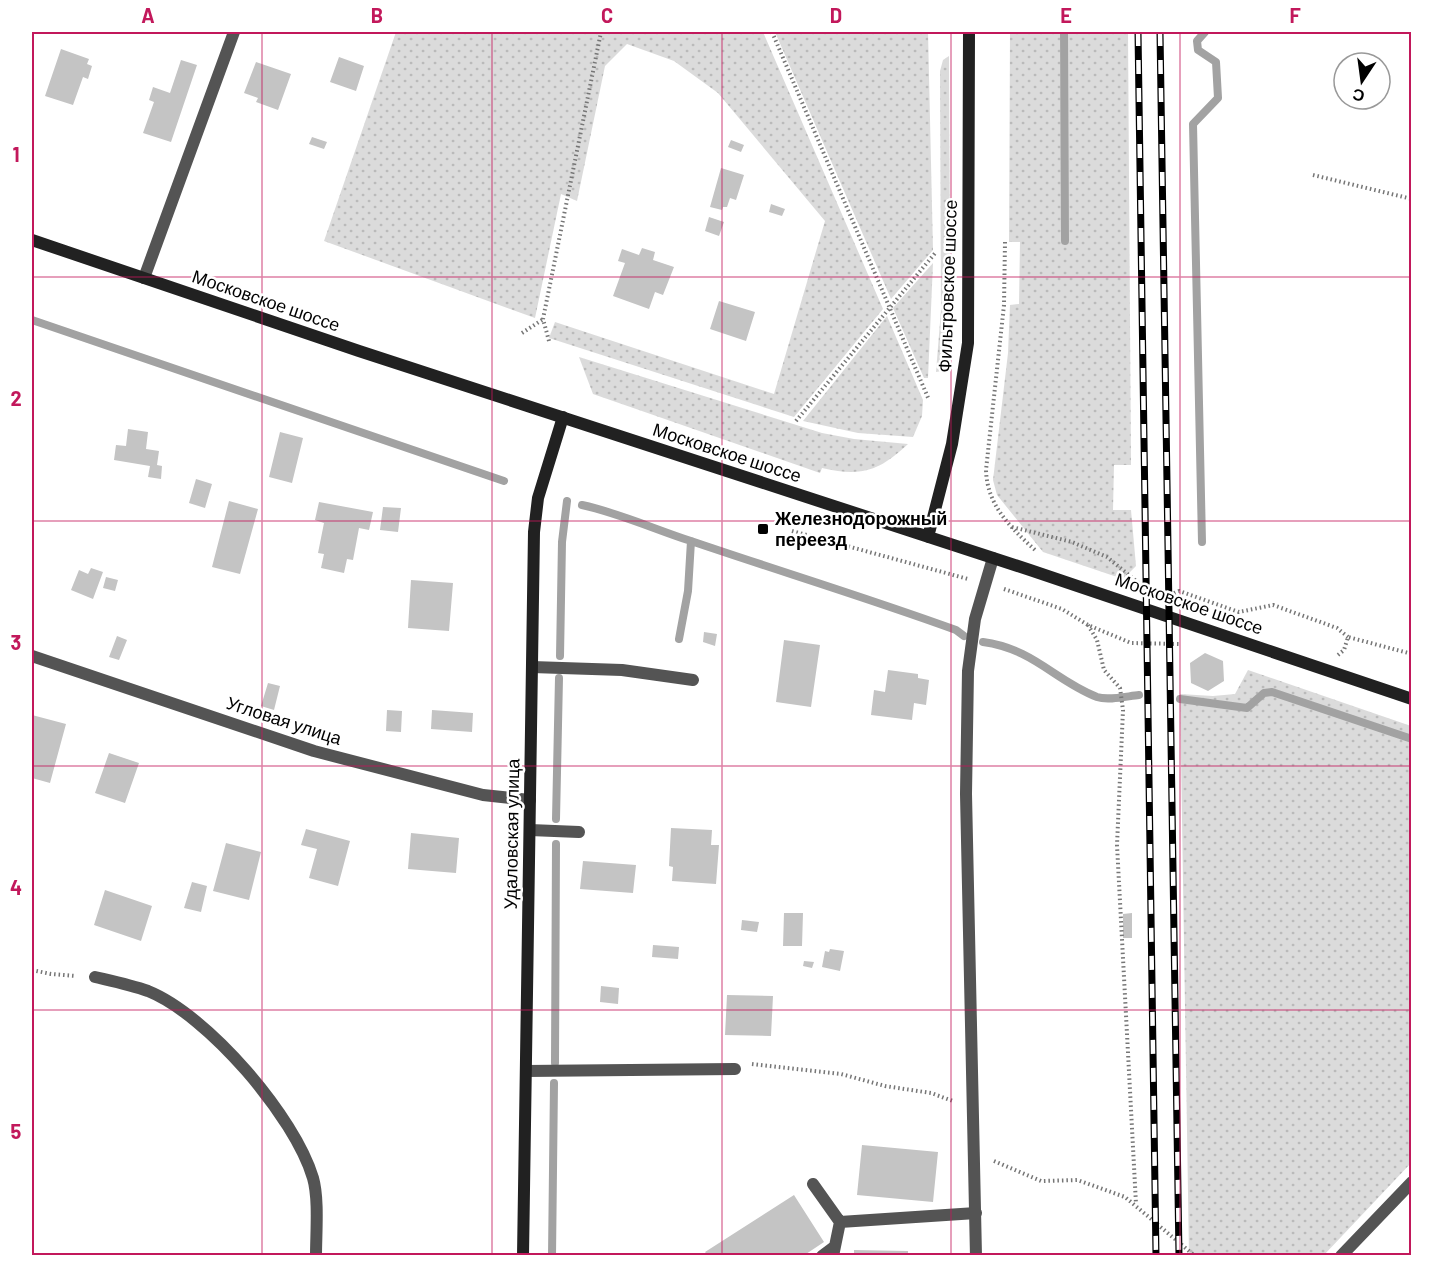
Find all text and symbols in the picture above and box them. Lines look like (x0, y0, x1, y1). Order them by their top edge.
text: A (141, 3, 155, 27)
text: B (371, 3, 383, 27)
text: C (601, 3, 613, 27)
text: D (830, 3, 842, 27)
text: E (1060, 3, 1072, 27)
text: F (1289, 3, 1301, 27)
north arrow (1332, 51, 1392, 111)
text: С (1350, 85, 1366, 107)
text: 1 (12, 142, 20, 166)
street label: Фильтровское шоссе (933, 199, 961, 373)
street label: Московское шоссе (190, 264, 343, 336)
text: 2 (10, 386, 22, 410)
street label: Московское шоссе (650, 418, 804, 486)
place label: Железнодорожный переезд (774, 507, 947, 550)
marker: Железнодорожный переезд (756, 522, 770, 536)
street label: Московское шоссе (1113, 567, 1266, 639)
text: 3 (11, 630, 21, 654)
street label: Угловая улица (224, 691, 346, 749)
street label: Удаловская улица (499, 757, 523, 910)
text: 4 (10, 875, 22, 899)
text: 5 (11, 1119, 22, 1143)

